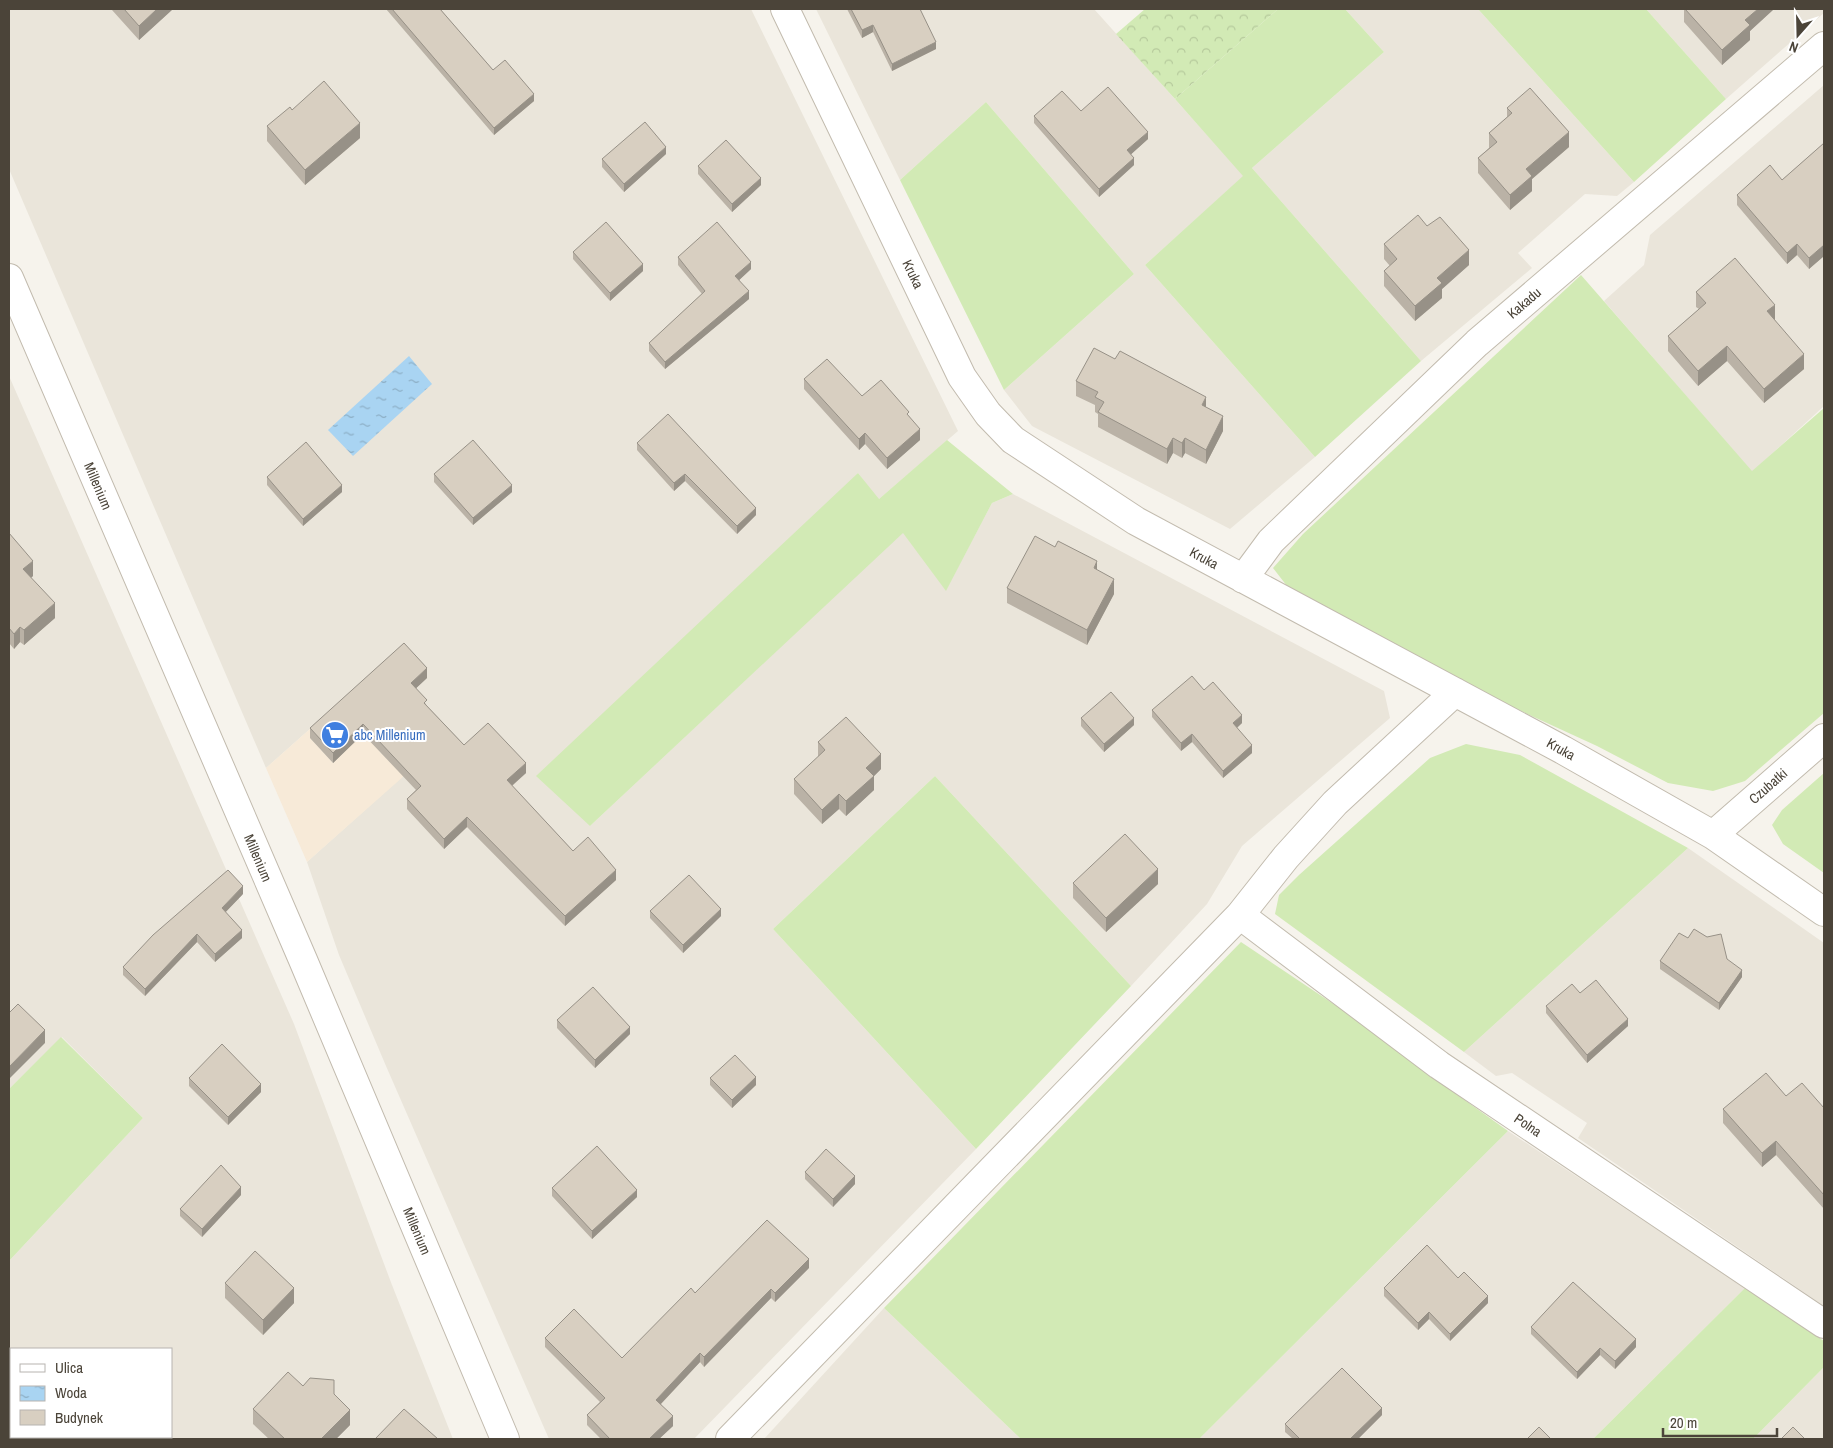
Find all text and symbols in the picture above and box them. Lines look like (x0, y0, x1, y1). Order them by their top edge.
north arrow (1773, 10, 1823, 60)
text: N (1787, 37, 1801, 57)
street label: Kruka (898, 257, 928, 292)
street label: Kakadu (1503, 283, 1545, 323)
street label: Millenium (80, 460, 116, 512)
street label: Kruka (1187, 543, 1222, 573)
supermarket icon: abc Millenium (320, 720, 350, 750)
place label: abc Millenium (354, 726, 425, 744)
street label: Kruka (1544, 734, 1579, 764)
street label: Czubatki (1745, 764, 1791, 808)
street label: Millenium (240, 832, 276, 884)
street label: Polna (1511, 1109, 1546, 1141)
street label: Millenium (399, 1205, 435, 1257)
legend (10, 1348, 172, 1438)
text: Ulica (55, 1357, 83, 1378)
text: Woda (55, 1382, 87, 1403)
scale bar (1663, 1406, 1777, 1438)
text: Budynek (55, 1407, 104, 1428)
text: 20 m (1670, 1412, 1697, 1433)

